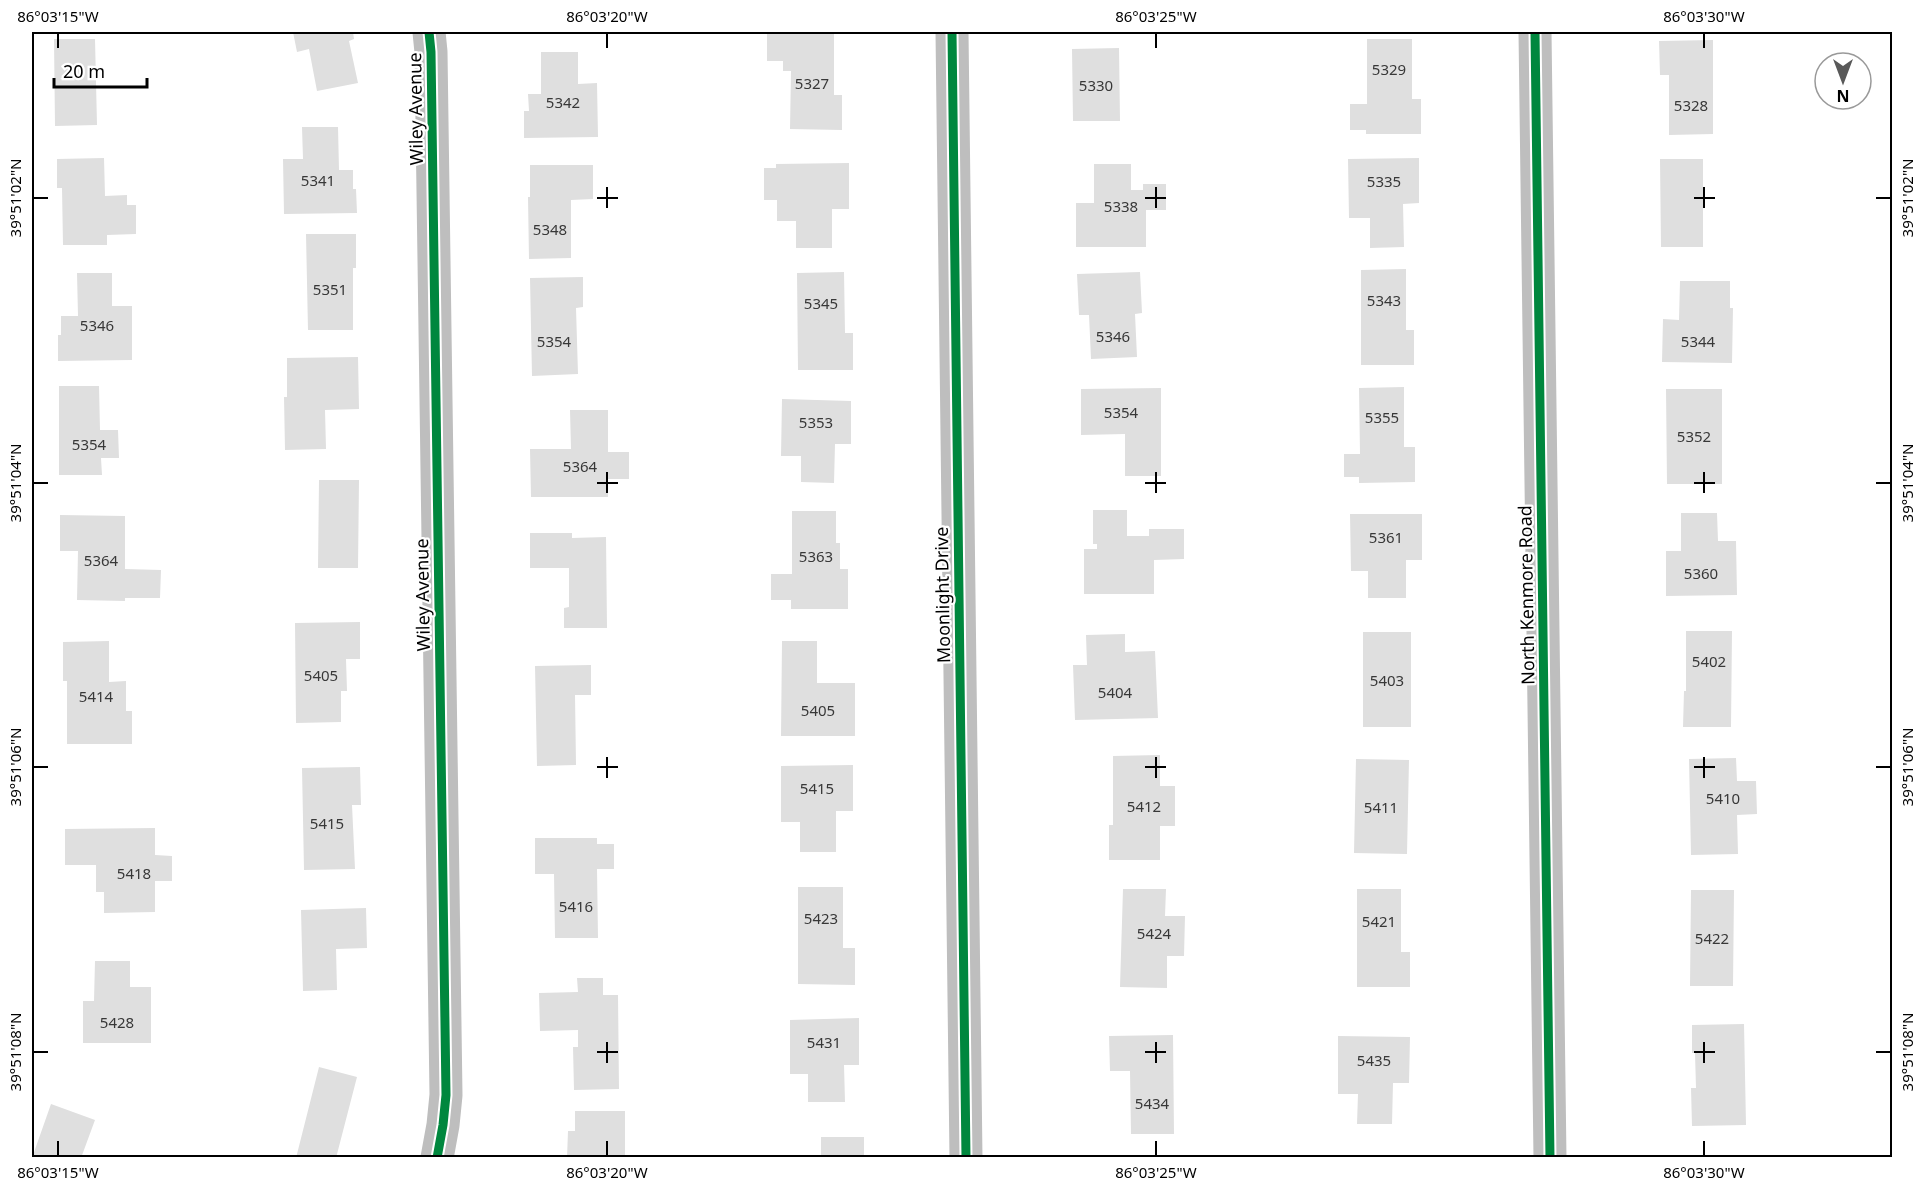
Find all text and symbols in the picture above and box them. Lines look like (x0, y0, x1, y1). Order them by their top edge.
text: 86°03'15"W (17, 6, 99, 26)
text: 86°03'20"W (566, 6, 648, 26)
text: 86°03'25"W (1115, 6, 1197, 26)
text: 86°03'30"W (1663, 6, 1745, 26)
scale bar (54, 51, 147, 89)
north arrow (1813, 51, 1873, 111)
street label: Wiley Avenue (402, 52, 428, 166)
text: 20 m (63, 59, 105, 83)
house number: 5329 (1372, 59, 1406, 79)
house number: 5327 (795, 73, 829, 93)
house number: 5330 (1079, 75, 1113, 95)
text: N (1836, 85, 1850, 107)
house number: 5342 (546, 92, 580, 112)
house number: 5328 (1674, 95, 1708, 115)
text: 39°51'02"N (5, 159, 25, 237)
text: 39°51'02"N (1897, 159, 1917, 237)
house number: 5341 (301, 170, 335, 190)
house number: 5335 (1367, 171, 1401, 191)
house number: 5338 (1104, 196, 1138, 216)
house number: 5348 (533, 219, 567, 239)
house number: 5351 (313, 279, 347, 299)
house number: 5343 (1367, 290, 1401, 310)
house number: 5345 (804, 293, 838, 313)
house number: 5346 (80, 315, 114, 335)
house number: 5346 (1096, 326, 1130, 346)
house number: 5354 (537, 331, 572, 351)
house number: 5344 (1681, 331, 1716, 351)
house number: 5354 (1104, 402, 1139, 422)
house number: 5355 (1365, 407, 1399, 427)
house number: 5353 (799, 412, 833, 432)
house number: 5352 (1677, 426, 1711, 446)
house number: 5354 (72, 434, 107, 454)
text: 39°51'04"N (5, 444, 25, 522)
text: 39°51'04"N (1897, 444, 1917, 522)
house number: 5364 (563, 456, 598, 476)
street label: North Kenmore Road (1512, 505, 1540, 685)
street label: Moonlight Drive (929, 527, 955, 663)
house number: 5361 (1369, 527, 1403, 547)
street label: Wiley Avenue (409, 538, 435, 652)
house number: 5363 (799, 546, 833, 566)
house number: 5364 (84, 550, 119, 570)
house number: 5360 (1684, 563, 1718, 583)
house number: 5402 (1692, 651, 1726, 671)
house number: 5405 (304, 665, 338, 685)
house number: 5403 (1370, 670, 1404, 690)
house number: 5404 (1098, 682, 1133, 702)
house number: 5414 (79, 686, 114, 706)
house number: 5405 (801, 700, 835, 720)
text: 39°51'06"N (5, 728, 25, 806)
text: 39°51'06"N (1897, 728, 1917, 806)
house number: 5415 (800, 778, 834, 798)
house number: 5410 (1706, 788, 1740, 808)
house number: 5412 (1127, 796, 1161, 816)
house number: 5411 (1364, 797, 1398, 817)
house number: 5415 (310, 813, 344, 833)
house number: 5418 (117, 863, 151, 883)
house number: 5416 (559, 896, 593, 916)
house number: 5423 (804, 908, 838, 928)
house number: 5421 (1362, 911, 1396, 931)
house number: 5424 (1137, 923, 1172, 943)
house number: 5422 (1695, 928, 1729, 948)
house number: 5428 (100, 1012, 134, 1032)
text: 39°51'08"N (5, 1013, 25, 1091)
text: 39°51'08"N (1897, 1013, 1917, 1091)
house number: 5431 (807, 1032, 841, 1052)
house number: 5435 (1357, 1050, 1391, 1070)
house number: 5434 (1135, 1093, 1170, 1113)
text: 86°03'15"W (17, 1162, 99, 1182)
text: 86°03'20"W (566, 1162, 648, 1182)
text: 86°03'25"W (1115, 1162, 1197, 1182)
text: 86°03'30"W (1663, 1162, 1745, 1182)

